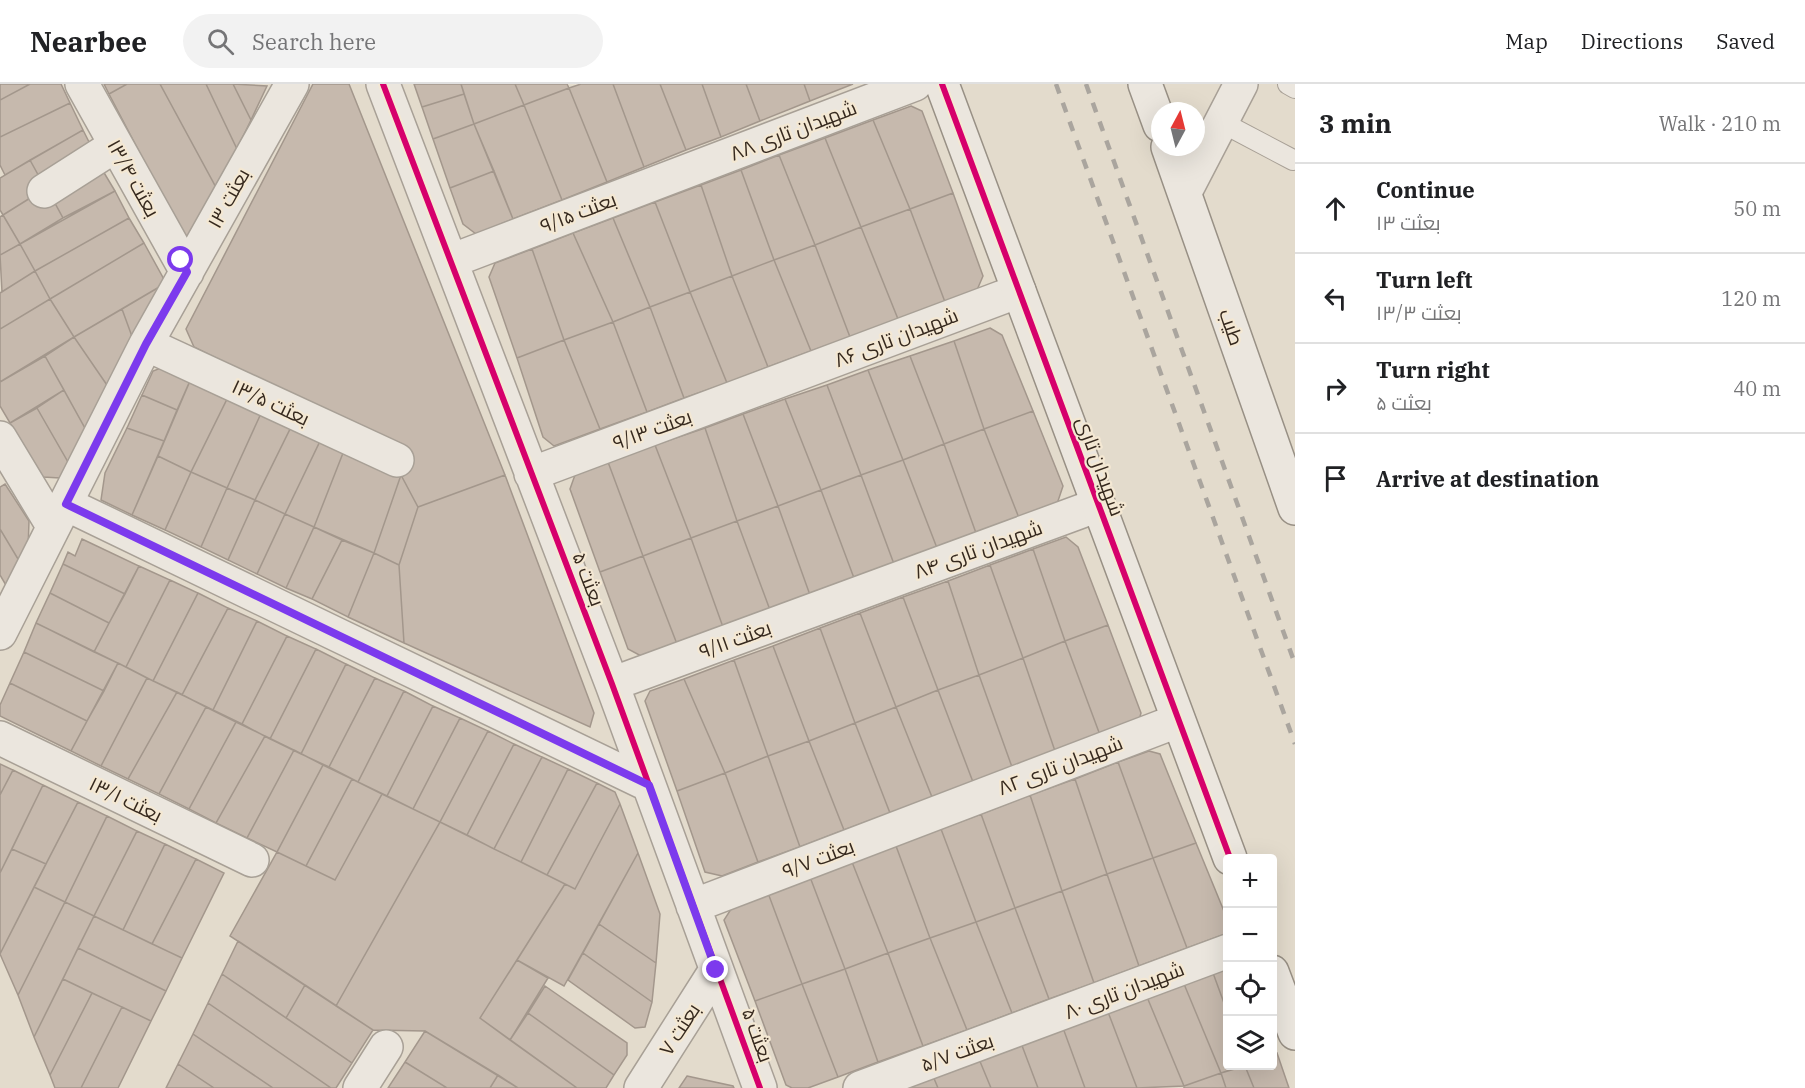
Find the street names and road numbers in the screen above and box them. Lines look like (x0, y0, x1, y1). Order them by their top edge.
street label: شهیدان تاری ۸۸ (726, 93, 860, 167)
street label: بعثت ۱۳/۴ (102, 134, 166, 222)
street label: بعثت ۱۳ (201, 163, 255, 233)
street label: بعثت ۹/۱۵ (536, 185, 620, 239)
street label: شهیدان تاری ۸۶ (830, 301, 962, 373)
street label: طیب (1213, 305, 1251, 349)
street label: بعثت ۱۳/۵ (228, 372, 314, 432)
street label: بعثت ۹/۱۳ (609, 402, 695, 456)
street label: شهیدان تاری (1071, 412, 1131, 520)
street label: شهیدان تاری ۸۴ (910, 513, 1046, 585)
street label: بعثت ۵ (566, 548, 612, 610)
street label: بعثت ۹/۱۱ (695, 613, 775, 665)
street label: شهیدان تاری ۸۲ (994, 729, 1126, 801)
street label: بعثت ۱۳/۱ (85, 770, 167, 828)
street label: بعثت ۹/۷ (778, 832, 858, 884)
street label: شهیدان تاری ۸۰ (1060, 955, 1188, 1025)
street label: بعثت ۷ (652, 998, 706, 1060)
street label: بعثت ۵ (736, 1004, 780, 1066)
street label: بعثت ۵/۷ (917, 1026, 997, 1078)

